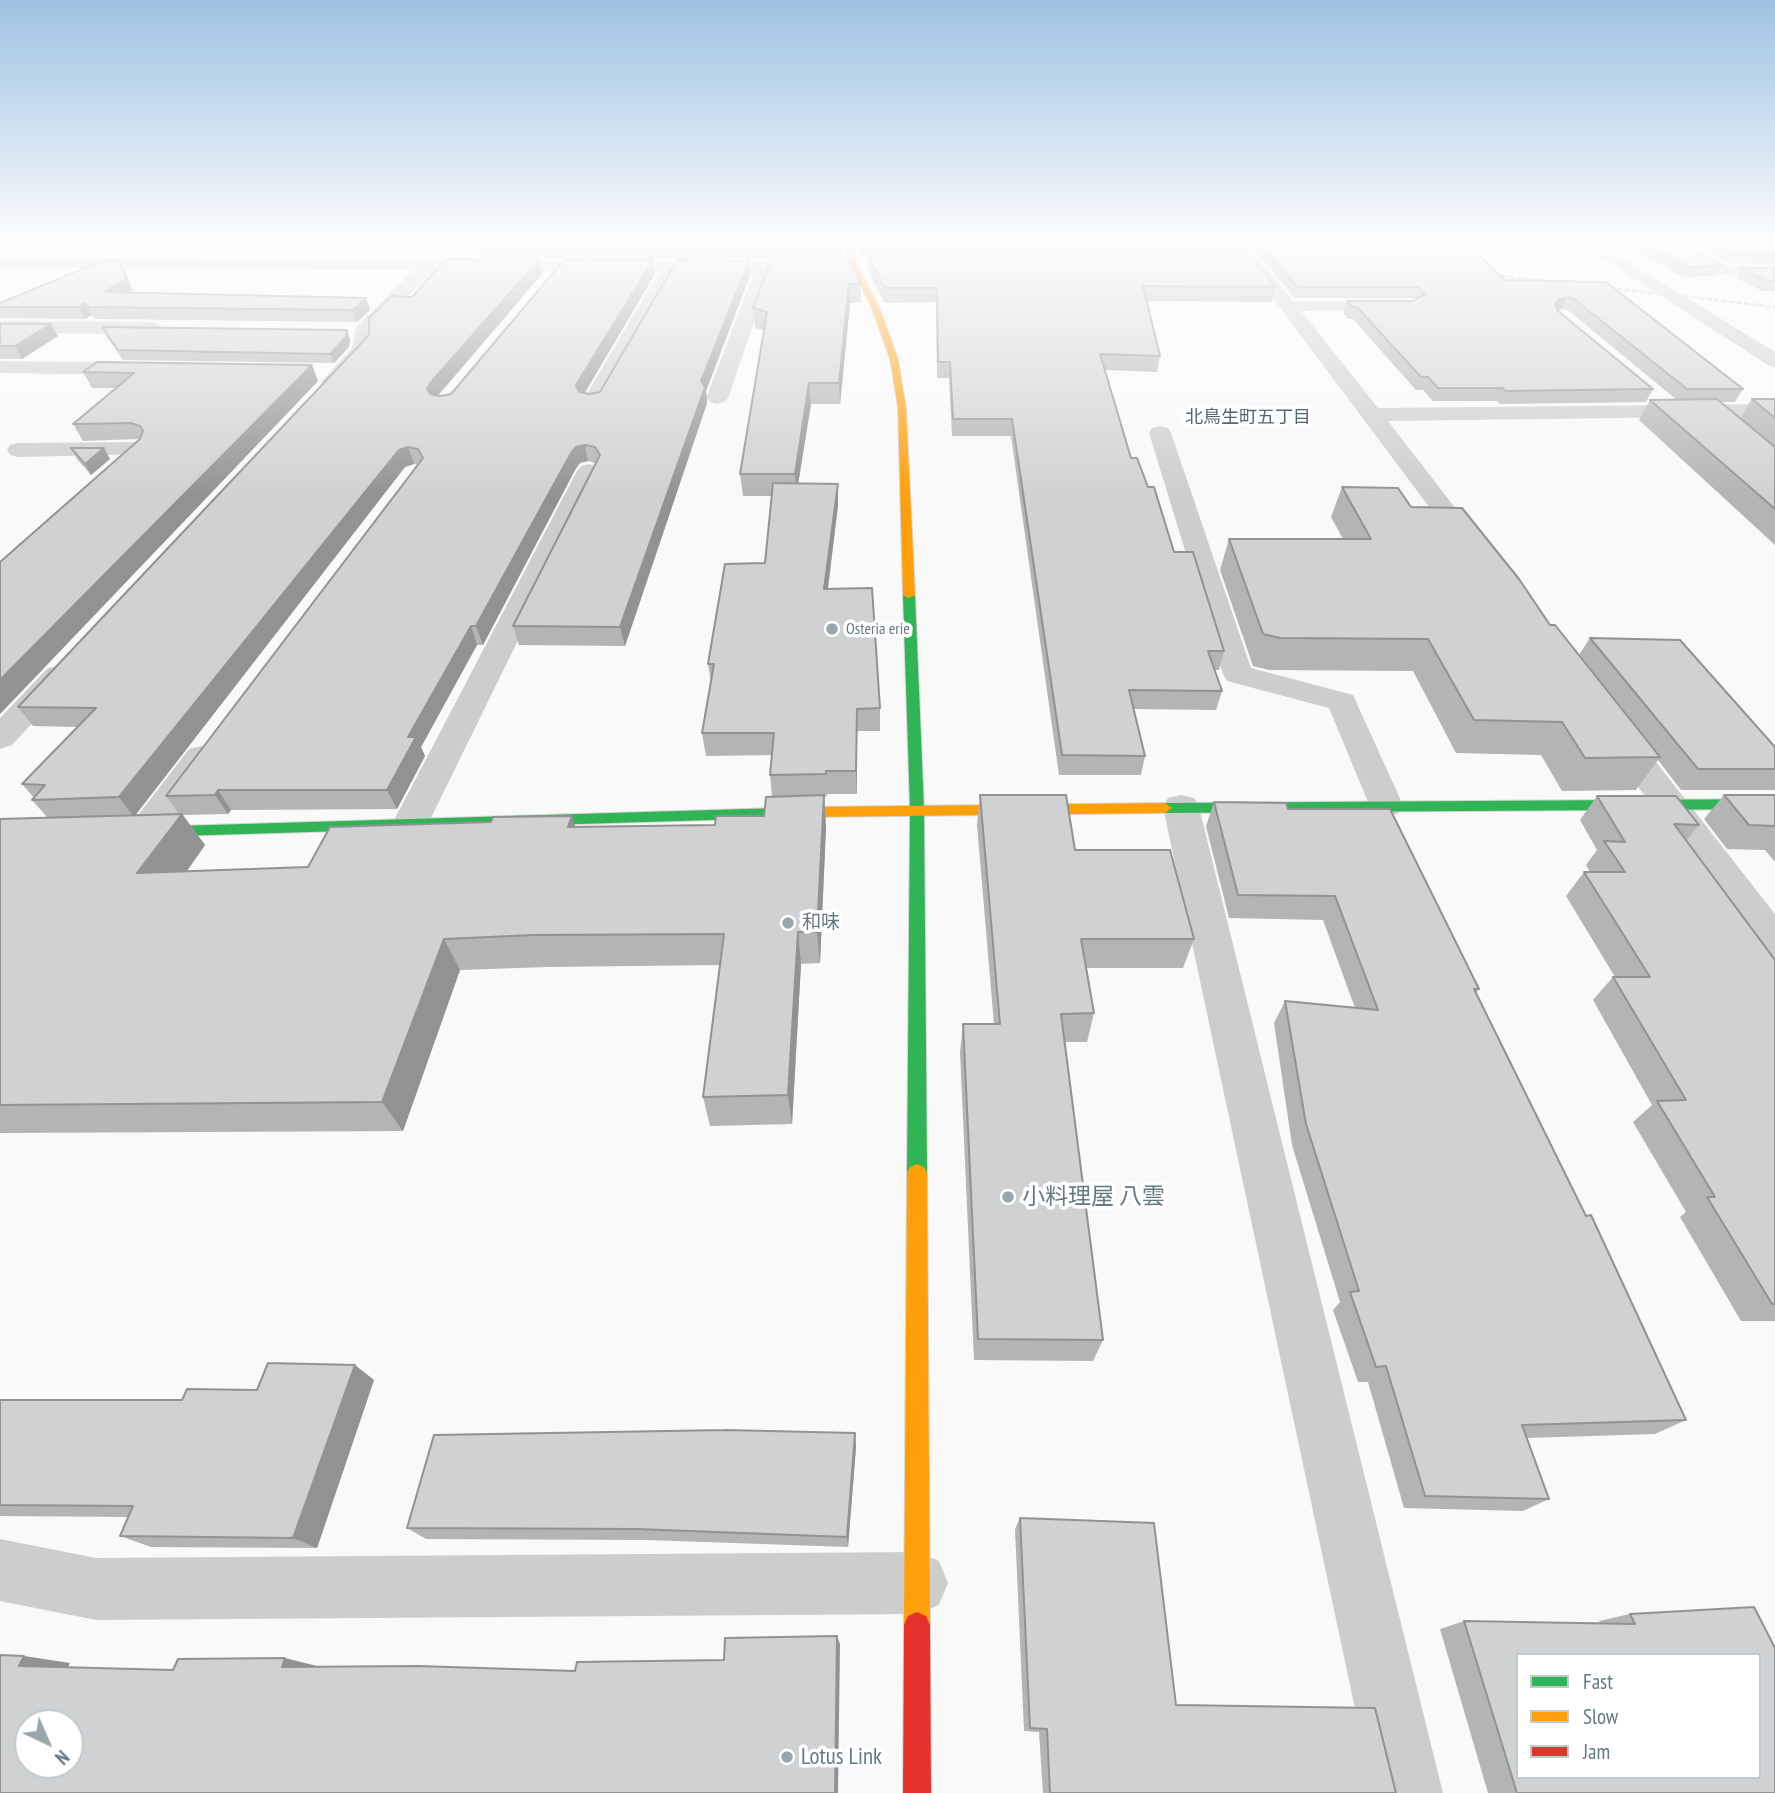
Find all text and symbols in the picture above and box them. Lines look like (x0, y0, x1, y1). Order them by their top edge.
district label: 北鳥生町五丁目 (1185, 407, 1311, 429)
place label: Osteria erie (846, 619, 910, 639)
marker: Osteria erie (824, 621, 840, 637)
place label: 和味 (802, 912, 840, 934)
marker: 和味 (780, 915, 796, 931)
place label: 小料理屋 八雲 (1022, 1183, 1165, 1211)
marker: 小料理屋 八雲 (1000, 1189, 1016, 1205)
legend (1516, 1653, 1761, 1779)
text: Fast (1583, 1668, 1613, 1695)
text: Slow (1583, 1703, 1618, 1730)
north arrow (14, 1709, 84, 1779)
text: Jam (1583, 1738, 1610, 1765)
place label: Lotus Link (801, 1743, 882, 1771)
text: N (50, 1745, 74, 1770)
marker: Lotus Link (779, 1749, 795, 1765)

